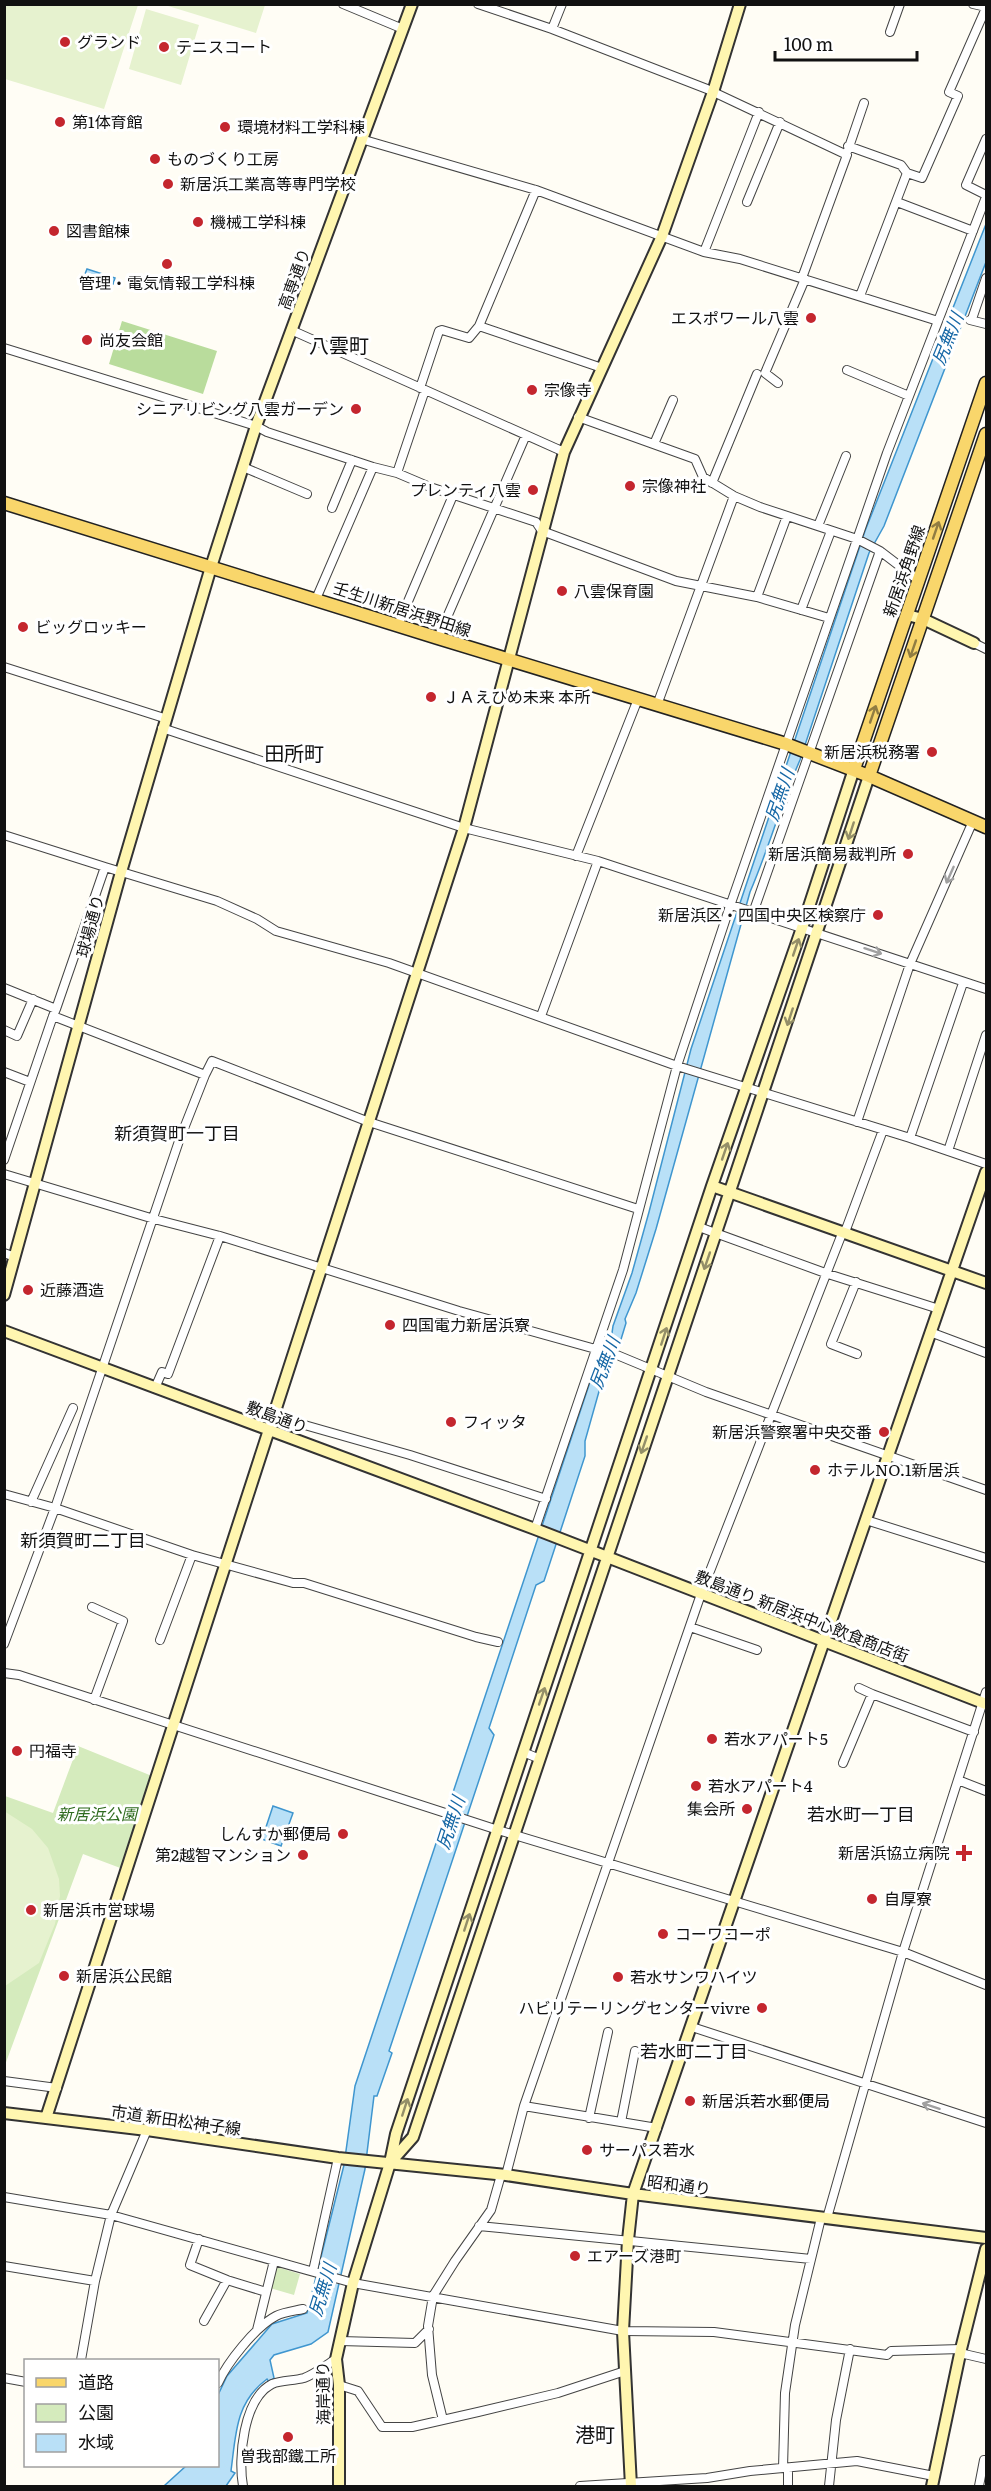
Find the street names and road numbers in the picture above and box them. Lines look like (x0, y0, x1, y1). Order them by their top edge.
street label: 高専通り (271, 244, 315, 313)
street label: 新居浜角野線 (876, 521, 930, 620)
street label: 壬生川新居浜野田線 (330, 574, 475, 642)
street label: 球場通り (69, 892, 109, 960)
street label: 敷島通り (243, 1394, 312, 1438)
street label: 敷島通り 新居浜中心飲食商店街 (692, 1563, 913, 1667)
street label: 市道 新田松神子線 (110, 2098, 243, 2140)
street label: 昭和通り (646, 2168, 712, 2200)
street label: 海岸通り (309, 2361, 335, 2425)

